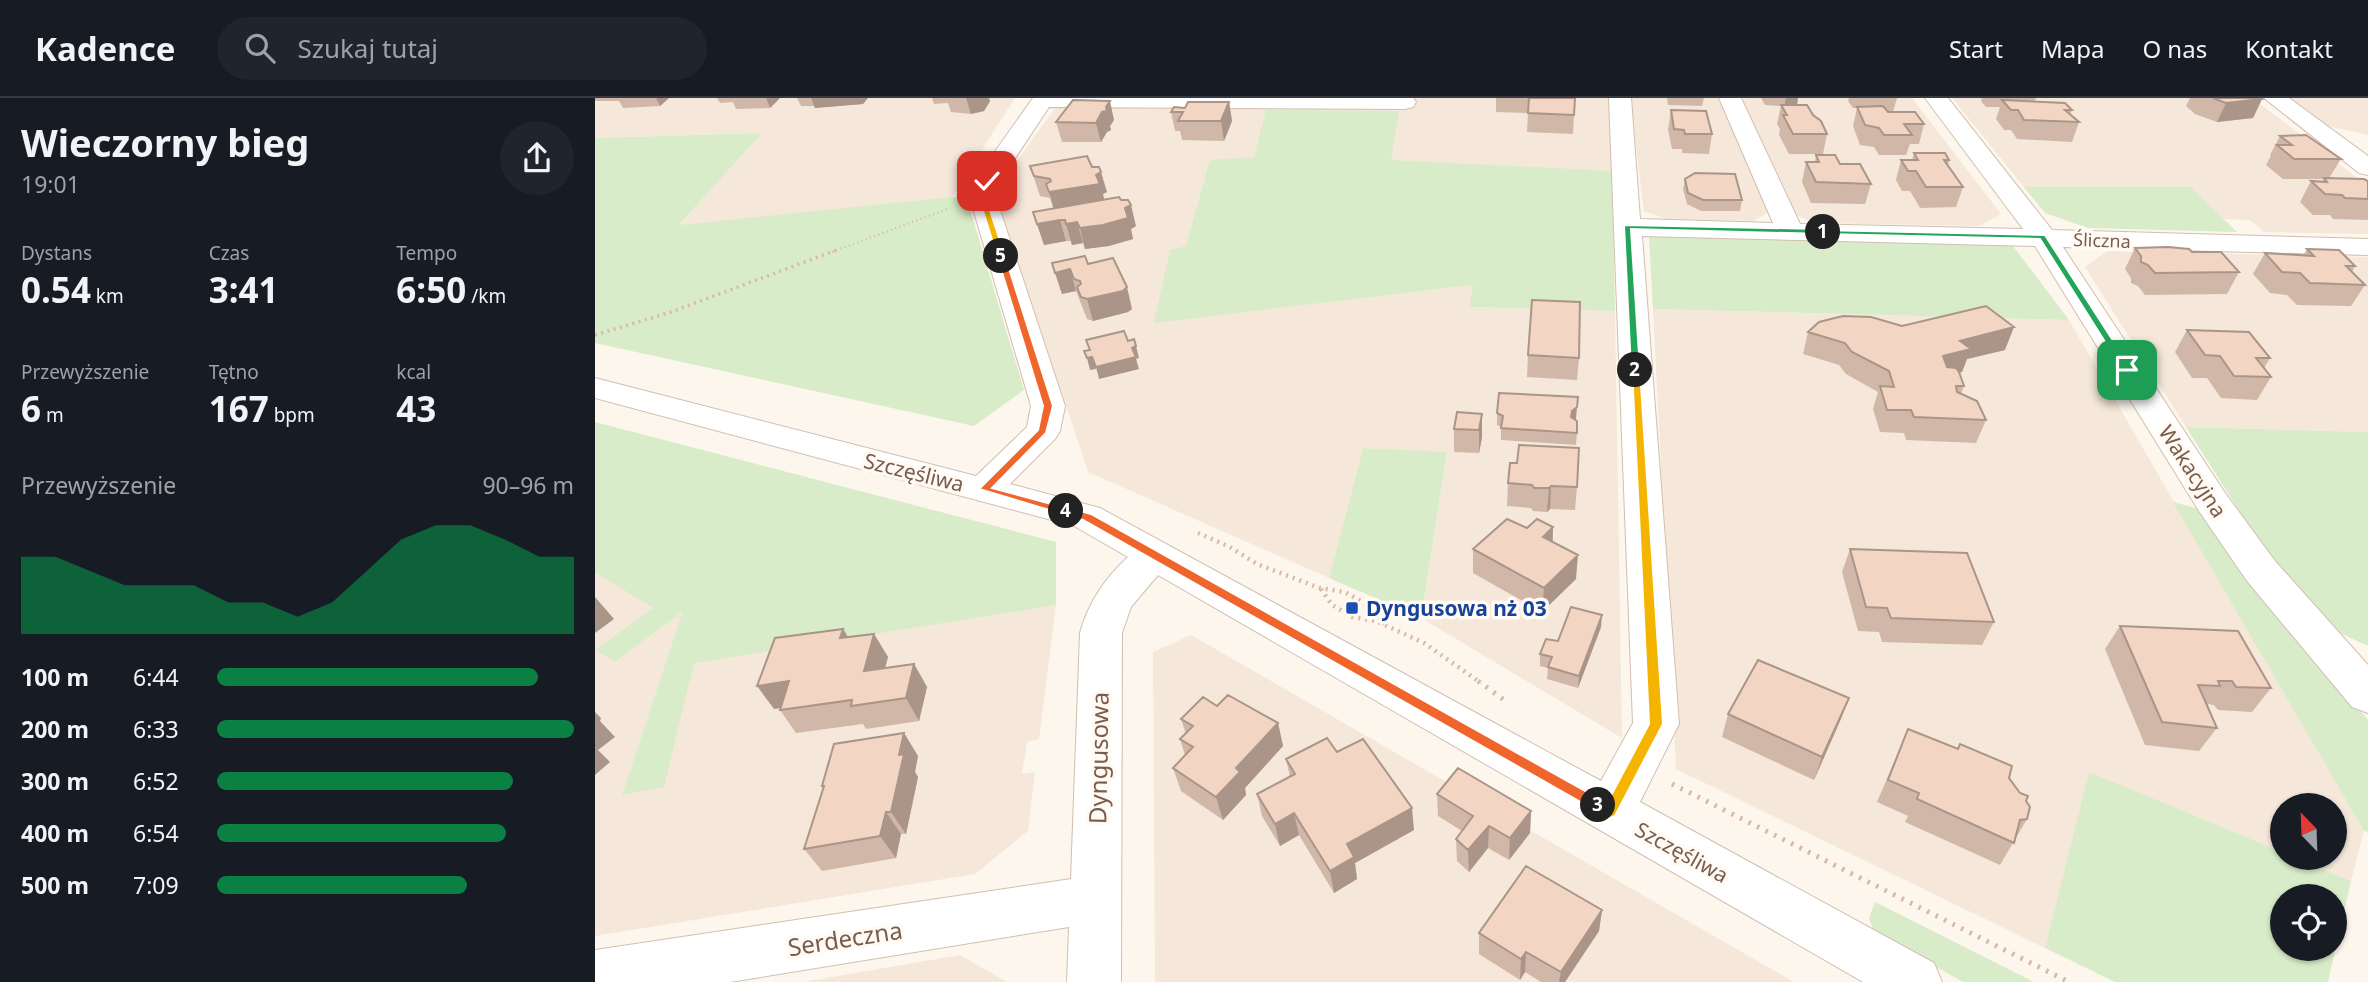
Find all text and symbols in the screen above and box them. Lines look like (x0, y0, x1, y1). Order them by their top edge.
search box (217, 17, 707, 80)
text: Kadence (35, 26, 175, 71)
icon: search (241, 29, 279, 67)
text: Szukaj tutaj (297, 30, 438, 66)
text: Start (1949, 32, 2003, 65)
text: Mapa (2041, 32, 2104, 65)
text: O nas (2142, 32, 2207, 65)
text: Kontakt (2245, 32, 2333, 65)
text: Wieczorny bieg (21, 116, 309, 168)
button: share (500, 121, 574, 195)
pin (957, 151, 1017, 211)
icon: check (968, 162, 1006, 200)
text: 19:01 (21, 168, 80, 200)
pin: 1 (1805, 214, 1841, 250)
text: 1 (1817, 218, 1828, 244)
street label: Śliczna (2073, 227, 2131, 253)
pin: 5 (983, 238, 1019, 274)
text: Dystans (21, 240, 92, 266)
text: Czas (209, 240, 249, 266)
text: Tempo (396, 240, 457, 266)
text: 5 (995, 242, 1006, 268)
text: 0.54 (21, 266, 91, 313)
text: 3:41 (209, 266, 279, 313)
text: 6:50 (396, 266, 466, 313)
text: km (91, 283, 124, 309)
text: /km (466, 283, 506, 309)
pin (2097, 340, 2157, 400)
icon: arrive (2108, 351, 2146, 389)
pin: 2 (1618, 352, 1653, 388)
text: 2 (1629, 356, 1640, 382)
text: Przewyższenie (21, 359, 149, 385)
text: Tętno (209, 359, 259, 385)
text: kcal (396, 359, 431, 385)
text: 6 (21, 385, 41, 432)
text: 167 (209, 385, 269, 432)
text: 43 (396, 385, 436, 432)
text: m (41, 402, 64, 428)
text: bpm (269, 402, 315, 428)
street label: Wakacyjna (2153, 419, 2233, 523)
street label: Szczęśliwa (861, 446, 967, 498)
text: Przewyższenie (21, 469, 176, 501)
text: 90–96 m (482, 469, 574, 501)
pin: 4 (1049, 494, 1084, 528)
text: 4 (1060, 497, 1071, 523)
place label: Dyngusowa nż 03 (1366, 594, 1547, 622)
marker: Dyngusowa nż 03 (1344, 600, 1360, 616)
text: 100 m (21, 661, 89, 693)
text: 6:44 (133, 661, 179, 693)
street label: Dyngusowa (1080, 692, 1116, 824)
text: 200 m (21, 713, 89, 745)
text: 6:33 (133, 713, 179, 745)
text: 300 m (21, 765, 89, 797)
text: 6:52 (133, 765, 179, 797)
pin: 3 (1581, 788, 1615, 822)
text: 3 (1592, 791, 1603, 817)
north arrow (2270, 793, 2347, 870)
map controls (2270, 793, 2347, 961)
street label: Szczęśliwa (1630, 815, 1734, 889)
text: 400 m (21, 817, 89, 849)
text: 6:54 (133, 817, 179, 849)
text: 500 m (21, 869, 89, 901)
text: 7:09 (133, 869, 179, 901)
button: locate (2270, 884, 2347, 961)
street label: Serdeczna (785, 913, 905, 963)

